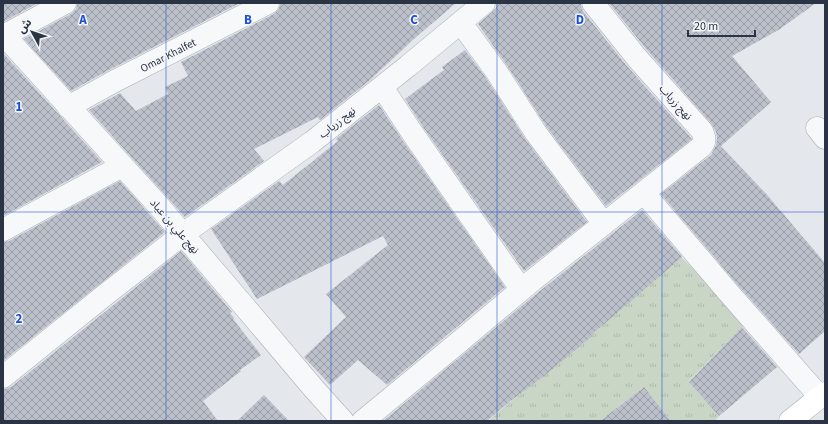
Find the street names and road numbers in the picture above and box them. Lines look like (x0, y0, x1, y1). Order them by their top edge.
street label: Omar Khalfet (138, 35, 199, 76)
street label: نهج زرياب (656, 81, 696, 123)
street label: نهج زرياب (316, 103, 359, 142)
street label: نهج علي بن عياد (145, 196, 203, 258)

